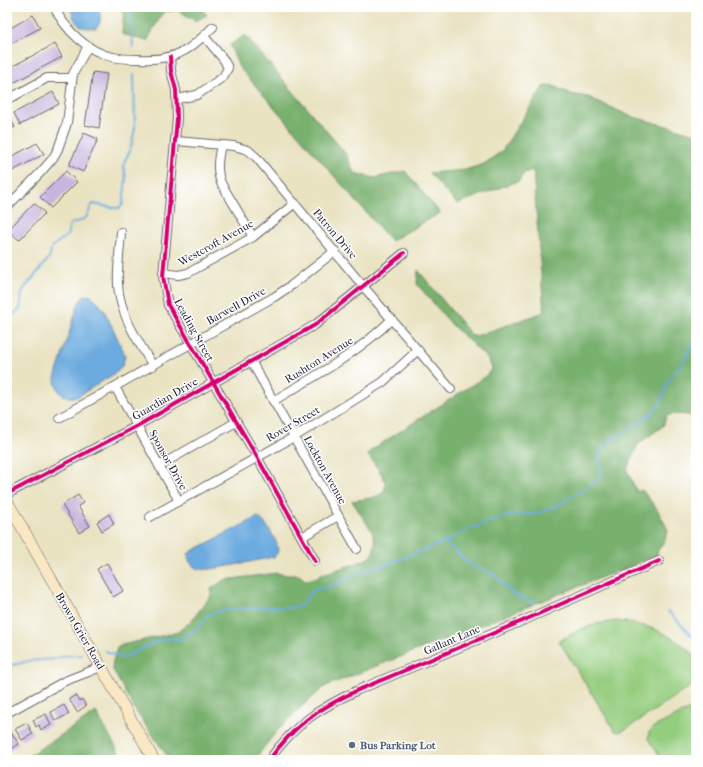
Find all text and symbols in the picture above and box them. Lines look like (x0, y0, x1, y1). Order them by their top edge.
street label: Patron Drive (310, 206, 360, 262)
street label: Westcroft Avenue (175, 217, 256, 270)
street label: Barwell Drive (204, 284, 268, 328)
street label: Leading Street (171, 296, 217, 364)
street label: Rushton Avenue (283, 334, 356, 386)
street label: Guardian Drive (130, 375, 201, 423)
street label: Rover Street (264, 403, 322, 445)
street label: Sponsor Drive (146, 428, 190, 493)
street label: Lockton Avenue (301, 433, 349, 507)
street label: Brown Grier Road (53, 590, 108, 673)
street label: Gallant Lane (422, 622, 483, 658)
place label: Bus Parking Lot (360, 739, 437, 752)
marker: Bus Parking Lot (347, 740, 357, 750)

